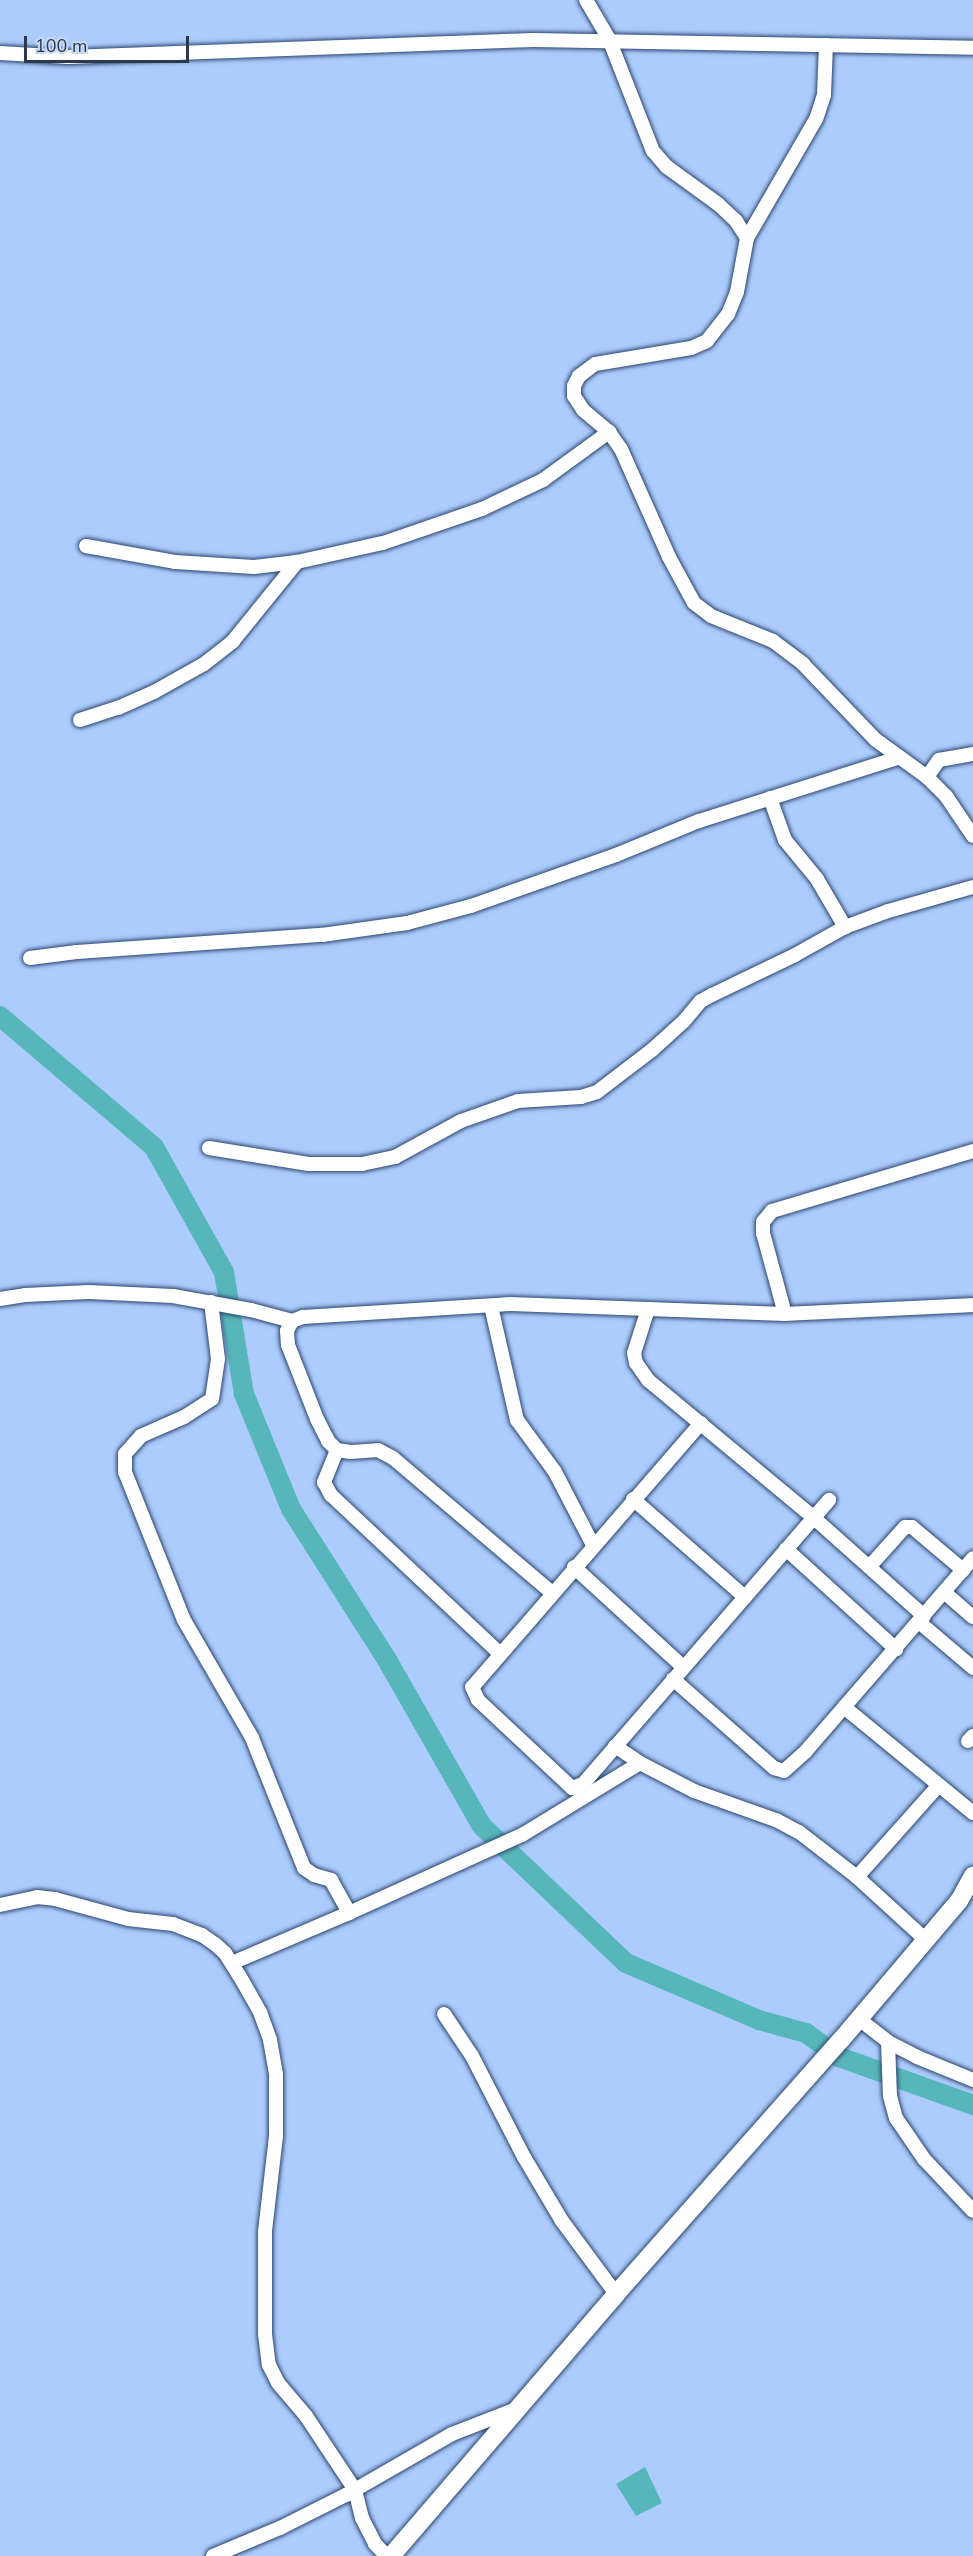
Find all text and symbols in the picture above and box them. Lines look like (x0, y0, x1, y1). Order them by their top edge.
scale bar (27, 24, 192, 62)
text: 100 m (35, 34, 87, 58)

